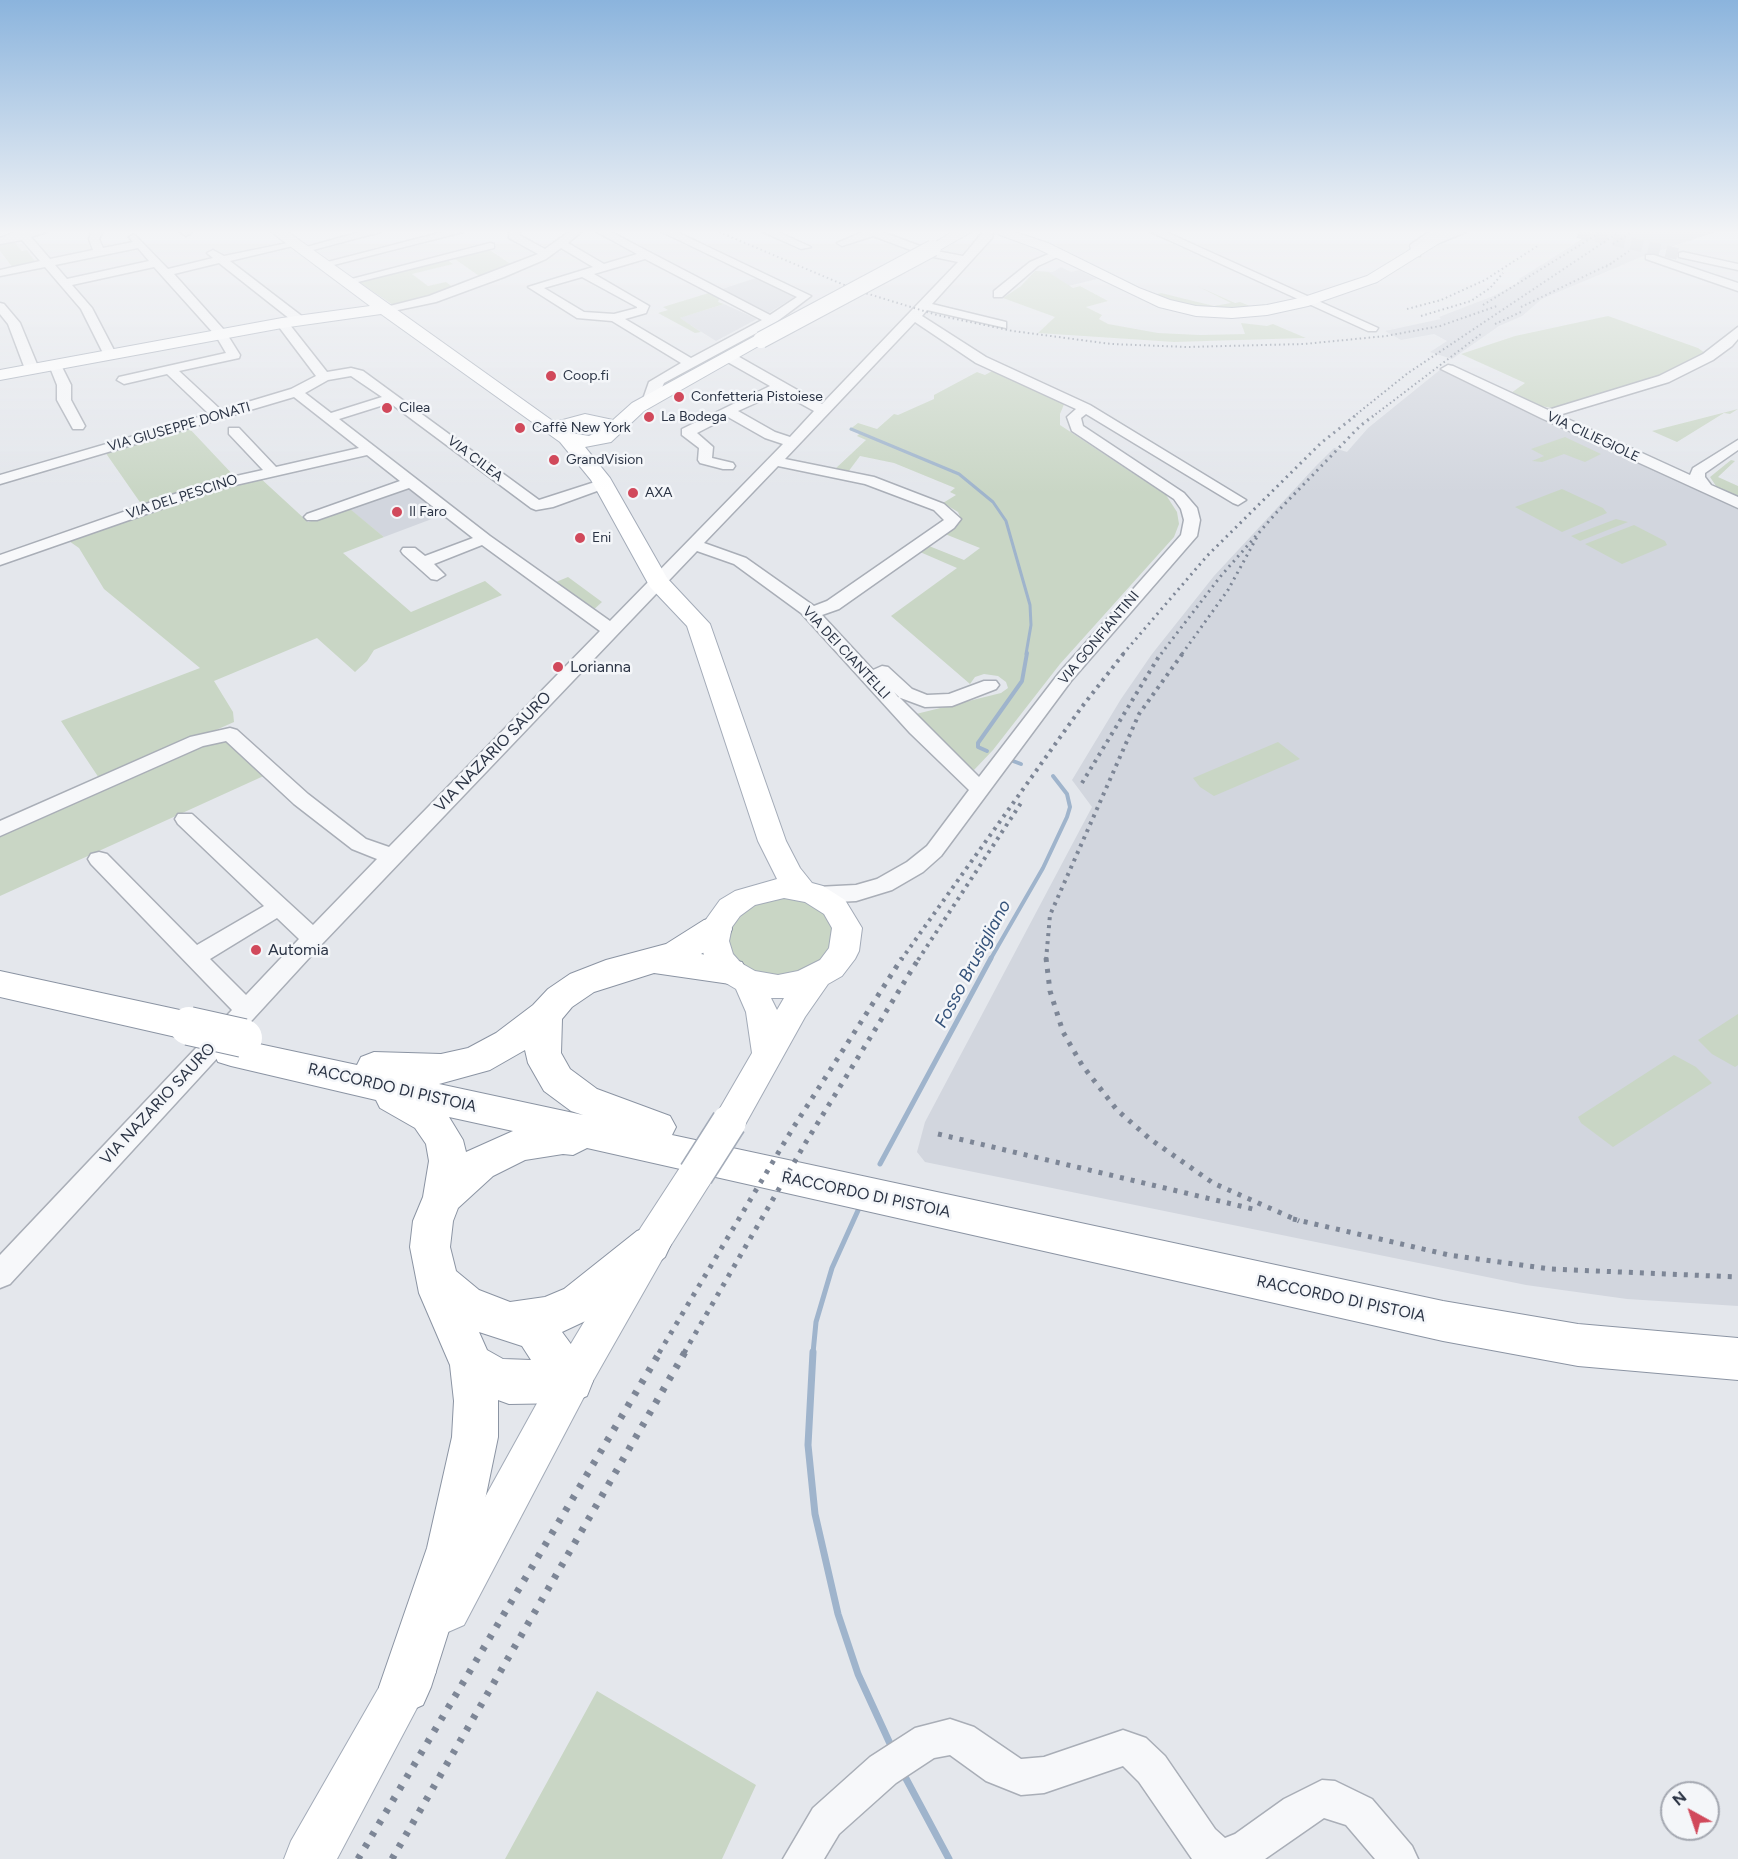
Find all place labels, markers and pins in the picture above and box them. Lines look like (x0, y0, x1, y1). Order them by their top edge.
place label: Coop.fi (563, 368, 609, 384)
marker: Coop.fi (544, 369, 558, 383)
place label: Confetteria Pistoiese (691, 389, 823, 405)
marker: Confetteria Pistoiese (672, 390, 686, 404)
place label: Cilea (399, 400, 430, 416)
marker: Cilea (380, 401, 394, 415)
place label: La Bodega (661, 409, 727, 425)
marker: La Bodega (642, 410, 656, 424)
place label: Caffè New York (532, 420, 631, 436)
marker: Caffè New York (513, 421, 527, 435)
place label: GrandVision (566, 452, 643, 468)
marker: GrandVision (547, 453, 561, 467)
place label: AXA (645, 485, 673, 501)
marker: AXA (626, 486, 640, 500)
place label: Il Faro (409, 504, 447, 520)
marker: Il Faro (390, 505, 404, 519)
place label: Eni (592, 530, 611, 546)
marker: Eni (573, 531, 587, 545)
place label: Lorianna (570, 657, 631, 677)
marker: Lorianna (551, 660, 565, 674)
place label: Automia (268, 940, 329, 960)
marker: Automia (249, 943, 263, 957)

